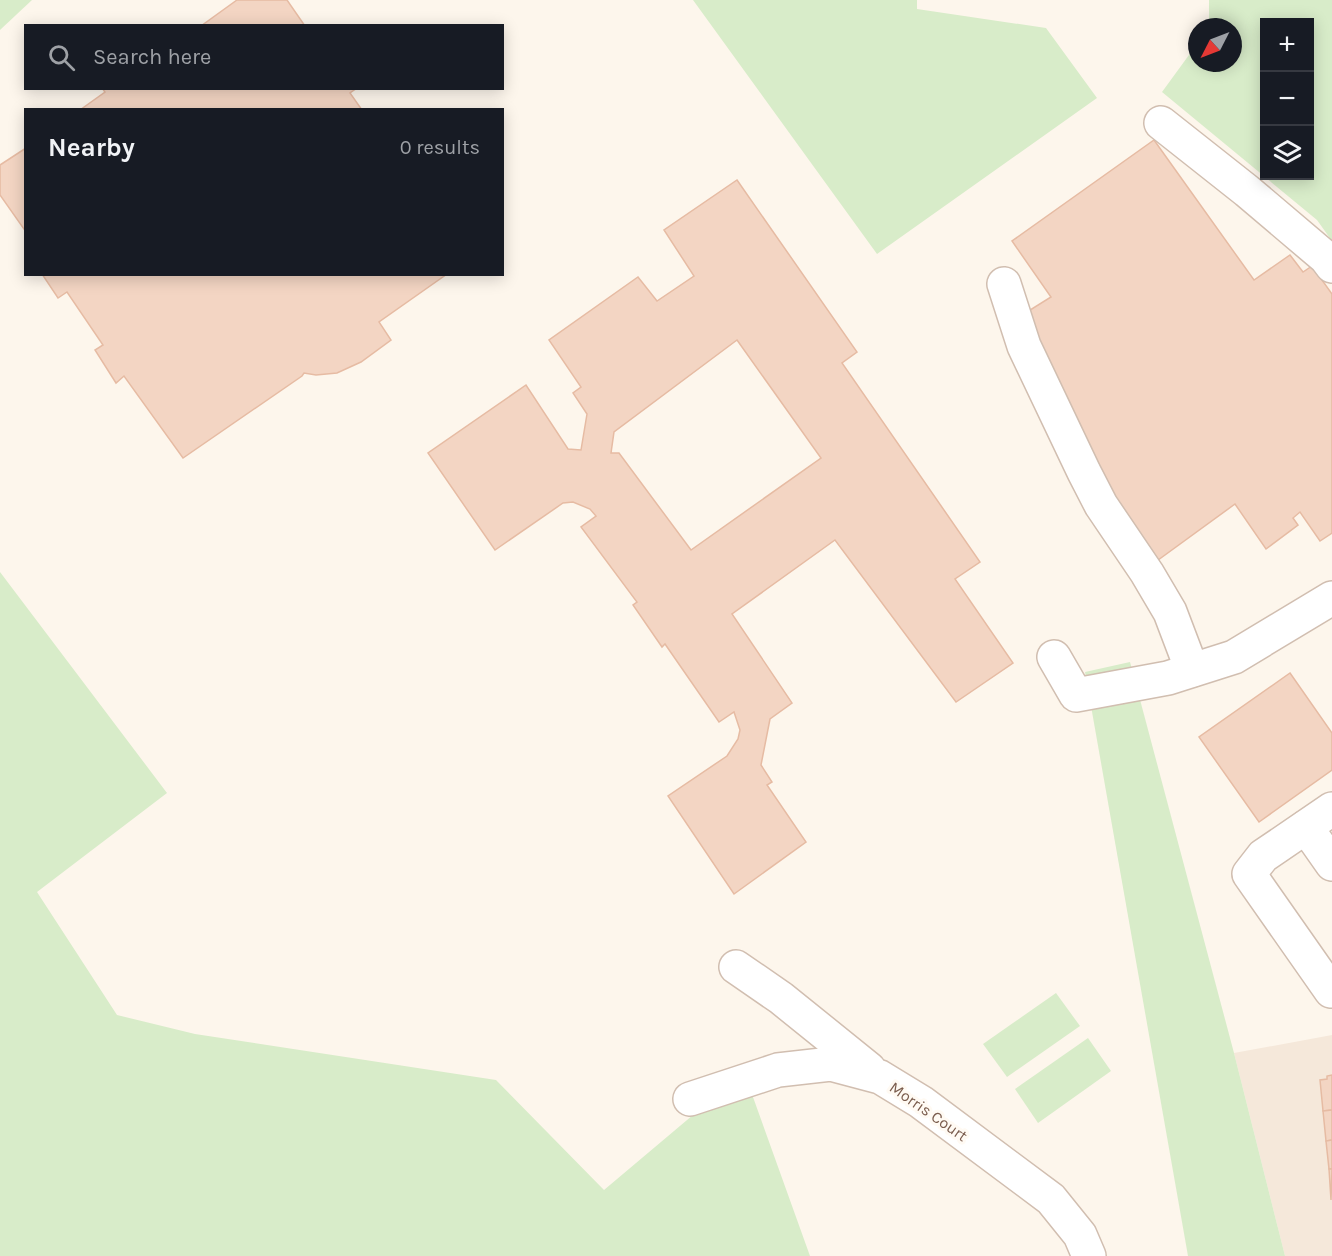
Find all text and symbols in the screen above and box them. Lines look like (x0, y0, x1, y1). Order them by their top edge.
north arrow (1188, 18, 1242, 72)
map controls (1260, 18, 1314, 180)
button: + (1260, 18, 1314, 72)
search box (24, 24, 504, 90)
icon: search (45, 41, 78, 74)
text: Search here (93, 44, 211, 70)
button: − (1260, 72, 1314, 126)
button: layers (1260, 126, 1314, 180)
text: Nearby (48, 132, 135, 163)
text: 0 results (400, 136, 480, 159)
street label: Morris Court (886, 1078, 971, 1145)

